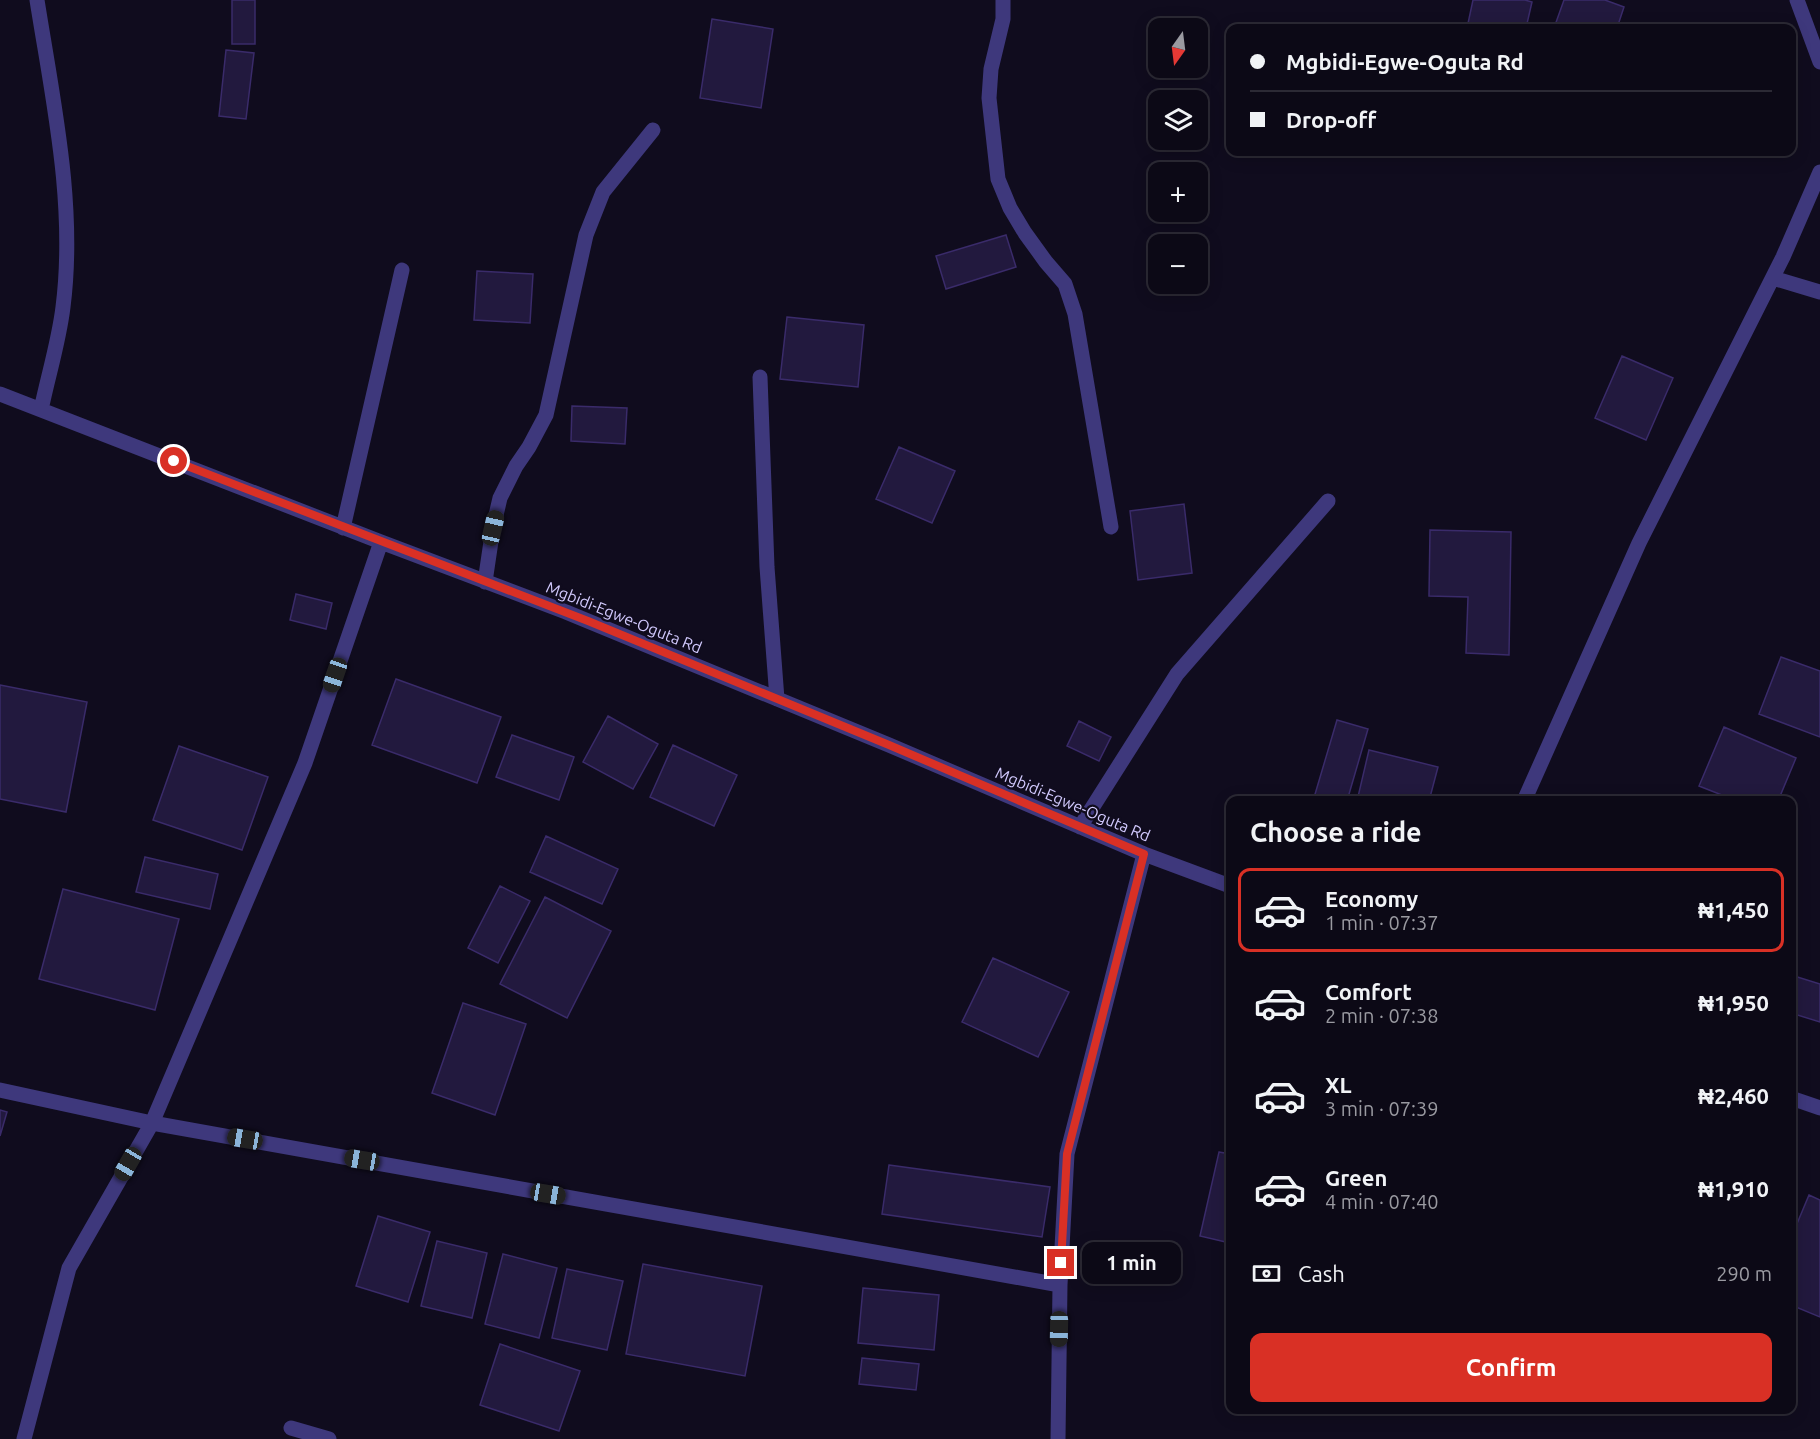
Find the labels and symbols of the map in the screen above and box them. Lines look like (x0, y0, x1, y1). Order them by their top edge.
north arrow (1148, 18, 1208, 78)
route start (160, 447, 187, 474)
car (480, 508, 506, 548)
street label: Mgbidi-Egwe-Oguta Rd (544, 578, 704, 656)
car (321, 655, 349, 695)
street label: Mgbidi-Egwe-Oguta Rd (993, 763, 1153, 845)
car (226, 1127, 264, 1151)
car (111, 1144, 145, 1184)
car (343, 1148, 381, 1172)
car (529, 1182, 567, 1206)
callout: 1 min (1082, 1242, 1181, 1284)
route end (1047, 1249, 1074, 1276)
car (1050, 1311, 1068, 1347)

